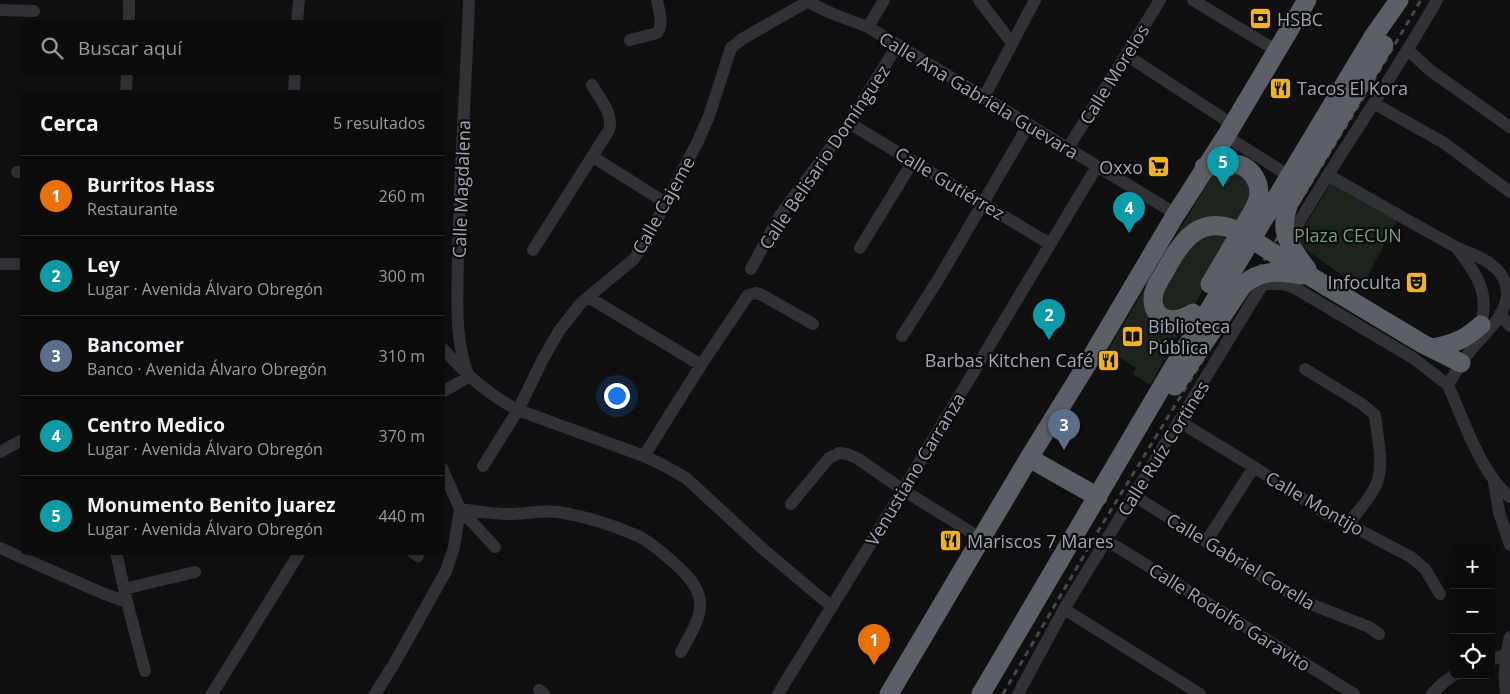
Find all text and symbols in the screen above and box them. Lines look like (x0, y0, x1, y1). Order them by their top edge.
bank icon: HSBC (1249, 7, 1273, 31)
place label: HSBC (1277, 7, 1323, 31)
street label: Calle Morelos (1074, 19, 1154, 129)
search box (20, 20, 445, 75)
street label: Calle Ana Gabriela Guevara (875, 26, 1083, 164)
icon: search (38, 34, 66, 62)
text: Buscar aquí (78, 35, 182, 61)
street label: Calle Belisario Domínguez (753, 60, 895, 254)
restaurant icon: Tacos El Kora (1269, 76, 1293, 100)
place label: Tacos El Kora (1297, 76, 1408, 100)
text: Cerca (40, 109, 99, 137)
text: 5 resultados (333, 112, 425, 134)
street label: Calle Magdalena (447, 120, 475, 258)
street label: Calle Gutiérrez (891, 141, 1009, 225)
pin: 5 (1207, 146, 1239, 187)
street label: Calle Cajeme (626, 152, 700, 258)
place label: Oxxo (1099, 155, 1143, 179)
supermarket icon: Oxxo (1147, 155, 1171, 179)
text: Burritos Hass (87, 172, 215, 198)
text: 1 (51, 185, 61, 207)
text: 260 m (379, 185, 425, 207)
pin: 4 (1113, 192, 1145, 233)
text: Restaurante (87, 198, 178, 220)
park label: Plaza CECUN (1294, 223, 1402, 247)
text: Ley (87, 252, 120, 278)
text: 2 (51, 265, 61, 287)
text: 300 m (379, 265, 425, 287)
place label: Infoculta (1327, 270, 1401, 294)
theatre icon: Infoculta (1405, 270, 1429, 294)
text: Lugar · Avenida Álvaro Obregón (87, 278, 323, 300)
pin: 2 (1033, 299, 1065, 340)
place label: Biblioteca Pública (1148, 314, 1230, 359)
library icon: Biblioteca Pública (1120, 324, 1144, 348)
text: Bancomer (87, 332, 184, 358)
text: 3 (51, 345, 61, 367)
text: 310 m (379, 345, 425, 367)
place label: Barbas Kitchen Café (925, 348, 1093, 372)
restaurant icon: Barbas Kitchen Café (1097, 348, 1121, 372)
text: Banco · Avenida Álvaro Obregón (87, 358, 327, 380)
street label: Calle Ruíz Cortines (1112, 376, 1214, 520)
your location (604, 383, 630, 409)
street label: Venustiano Carranza (860, 388, 970, 550)
pin: 3 (1048, 409, 1080, 450)
text: Centro Medico (87, 412, 225, 438)
text: 4 (51, 425, 61, 447)
text: 370 m (379, 425, 425, 447)
text: Lugar · Avenida Álvaro Obregón (87, 438, 323, 460)
street label: Calle Montijo (1262, 465, 1368, 541)
text: Monumento Benito Juarez (87, 492, 336, 518)
text: 5 (51, 505, 61, 527)
text: 440 m (379, 505, 425, 527)
street label: Calle Gabriel Corella (1162, 507, 1320, 615)
text: Lugar · Avenida Álvaro Obregón (87, 518, 323, 540)
restaurant icon: Mariscos 7 Mares (939, 529, 963, 553)
place label: Mariscos 7 Mares (967, 529, 1114, 553)
map controls (1450, 544, 1495, 679)
button: + (1450, 544, 1495, 589)
street label: Calle Rodolfo Garavito (1145, 557, 1315, 677)
button: − (1450, 589, 1495, 634)
pin: 1 (858, 624, 890, 665)
button: locate (1450, 634, 1495, 679)

